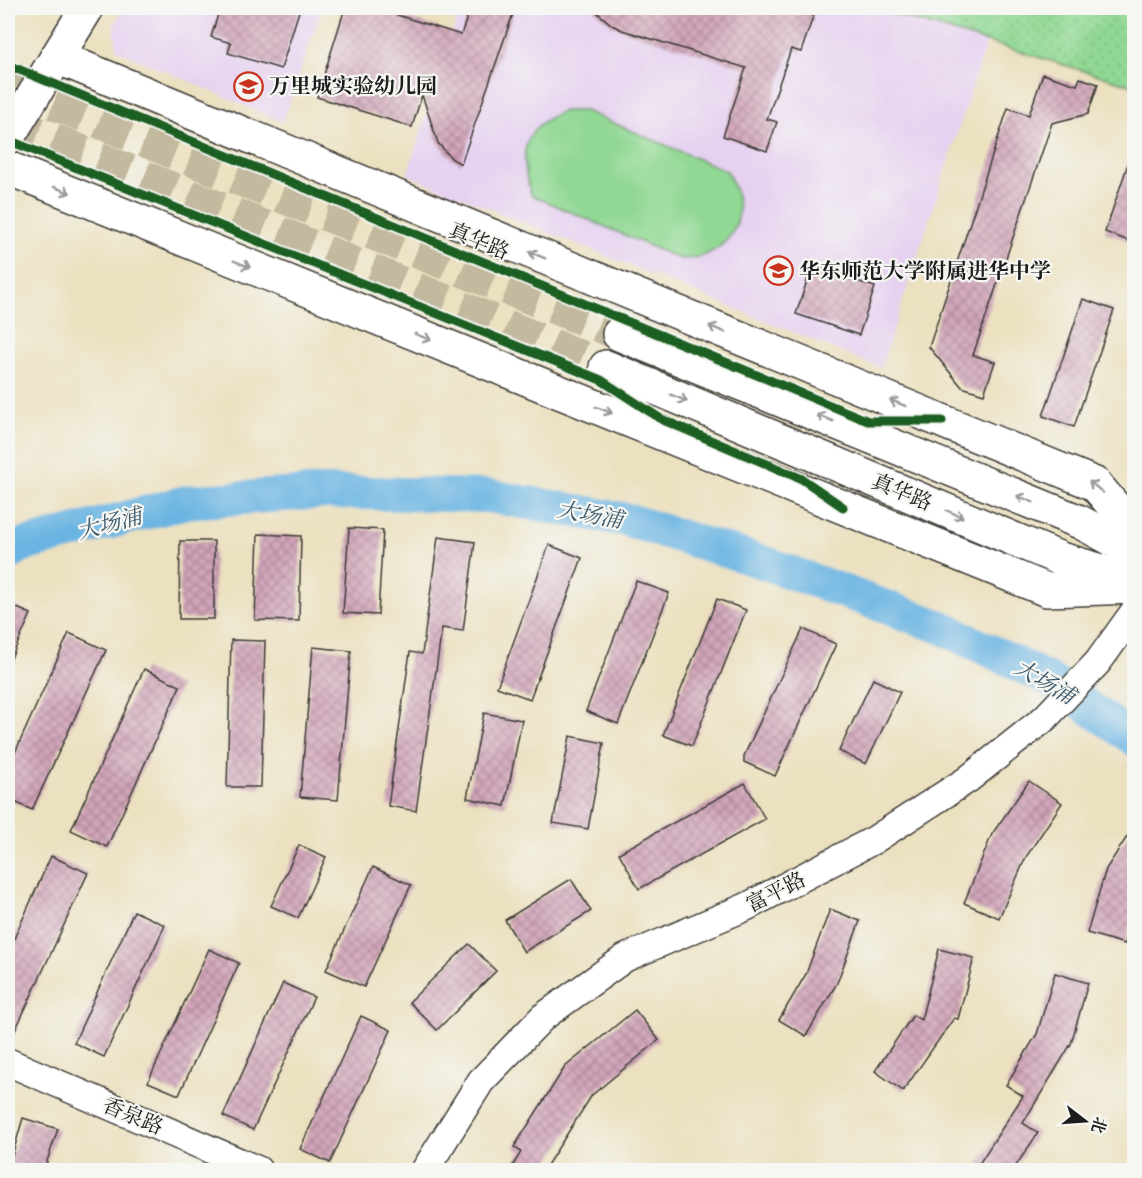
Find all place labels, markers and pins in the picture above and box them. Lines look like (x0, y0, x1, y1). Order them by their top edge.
school or university icon: 万里城实验幼儿园 (232, 70, 264, 102)
place label: 万里城实验幼儿园 (269, 73, 437, 102)
school or university icon: 华东师范大学附属进华中学 (762, 255, 794, 287)
place label: 华东师范大学附属进华中学 (799, 258, 1051, 287)

